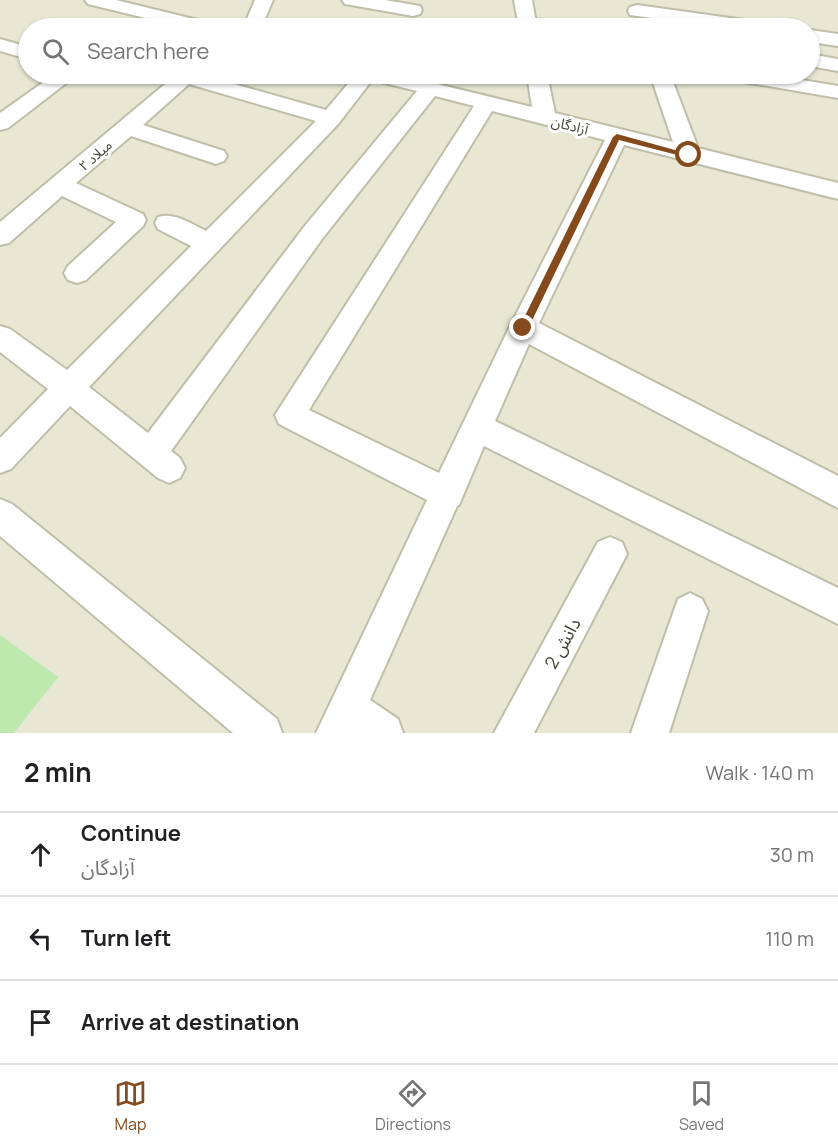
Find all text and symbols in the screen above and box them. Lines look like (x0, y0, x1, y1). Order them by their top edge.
search box (18, 18, 820, 84)
icon: search (39, 35, 72, 68)
text: Search here (87, 36, 209, 66)
street label: آزادگان (549, 111, 591, 139)
street label: میلاد ۲ (74, 135, 116, 175)
route start (675, 141, 701, 167)
route end (509, 314, 535, 340)
street label: دانش 2 (538, 613, 586, 673)
text: 2 min (24, 754, 92, 790)
text: Walk · 140 m (705, 759, 814, 786)
text: Continue (81, 818, 181, 848)
icon: ahead (24, 838, 57, 871)
text: 30 m (770, 841, 814, 868)
text: آزادگان (81, 854, 135, 881)
icon: left (24, 922, 57, 955)
text: Turn left (81, 923, 171, 953)
text: 110 m (765, 925, 814, 952)
icon: arrive (24, 1006, 57, 1039)
text: Arrive at destination (81, 1007, 299, 1037)
tab: Map (114, 1077, 147, 1135)
tab: Directions (375, 1077, 451, 1135)
tab: Saved (679, 1077, 724, 1135)

